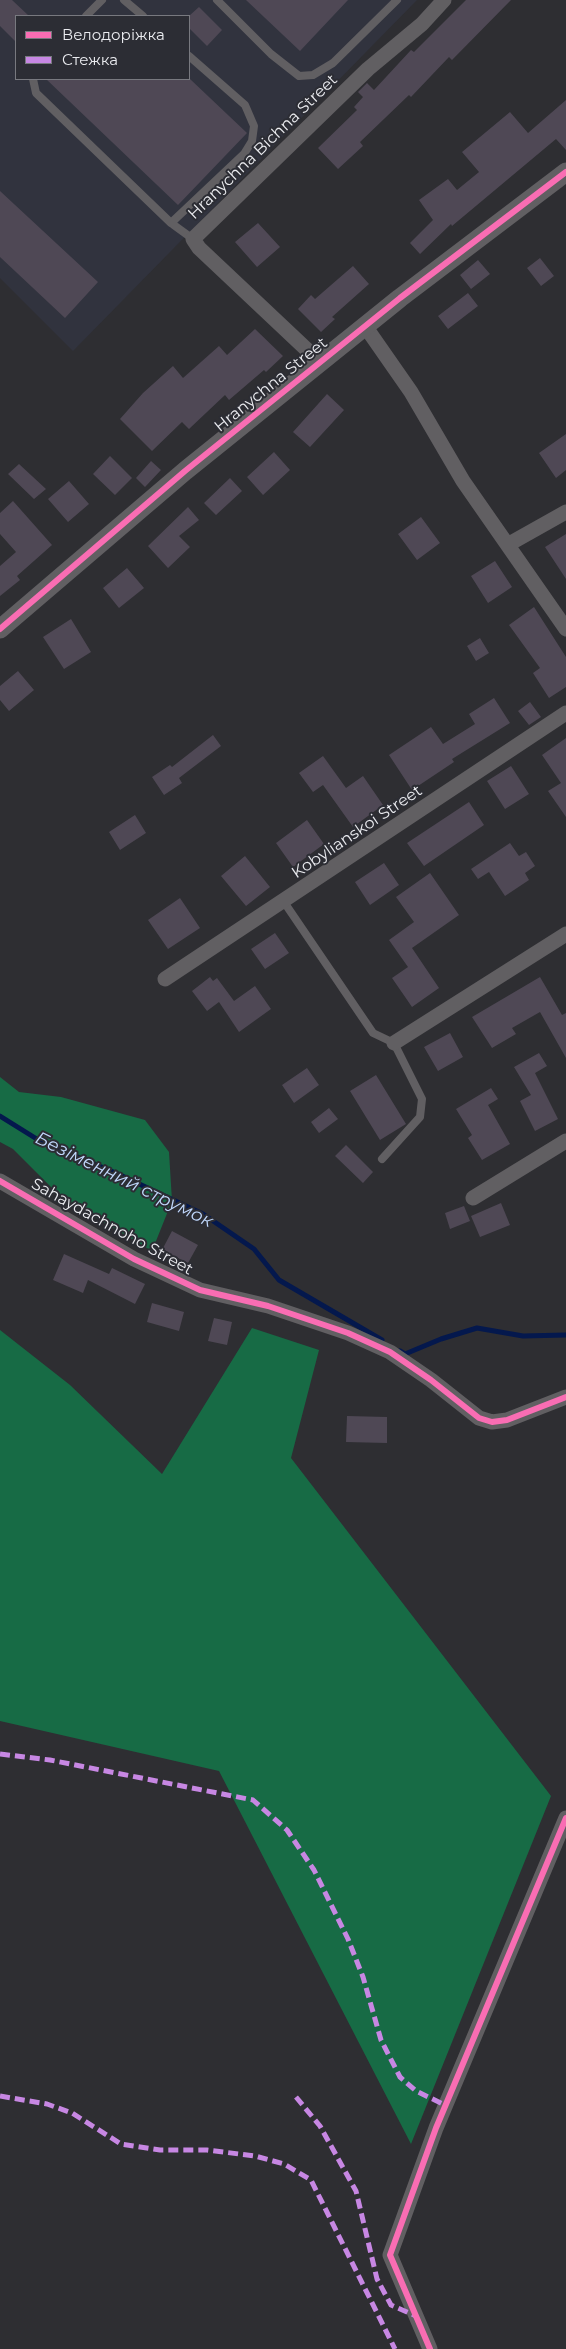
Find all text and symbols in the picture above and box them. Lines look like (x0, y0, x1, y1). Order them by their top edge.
legend (15, 15, 190, 80)
text: Велодоріжка (62, 25, 165, 44)
text: Стежка (62, 50, 118, 69)
street label: Hranychna Bichna Street (184, 71, 342, 223)
street label: Hranychna Street (211, 334, 331, 436)
street label: Kobylianskoi Street (288, 781, 426, 883)
water label: Безіменний струмок (32, 1128, 216, 1232)
street label: Sahaydachnoho Street (28, 1175, 196, 1279)

